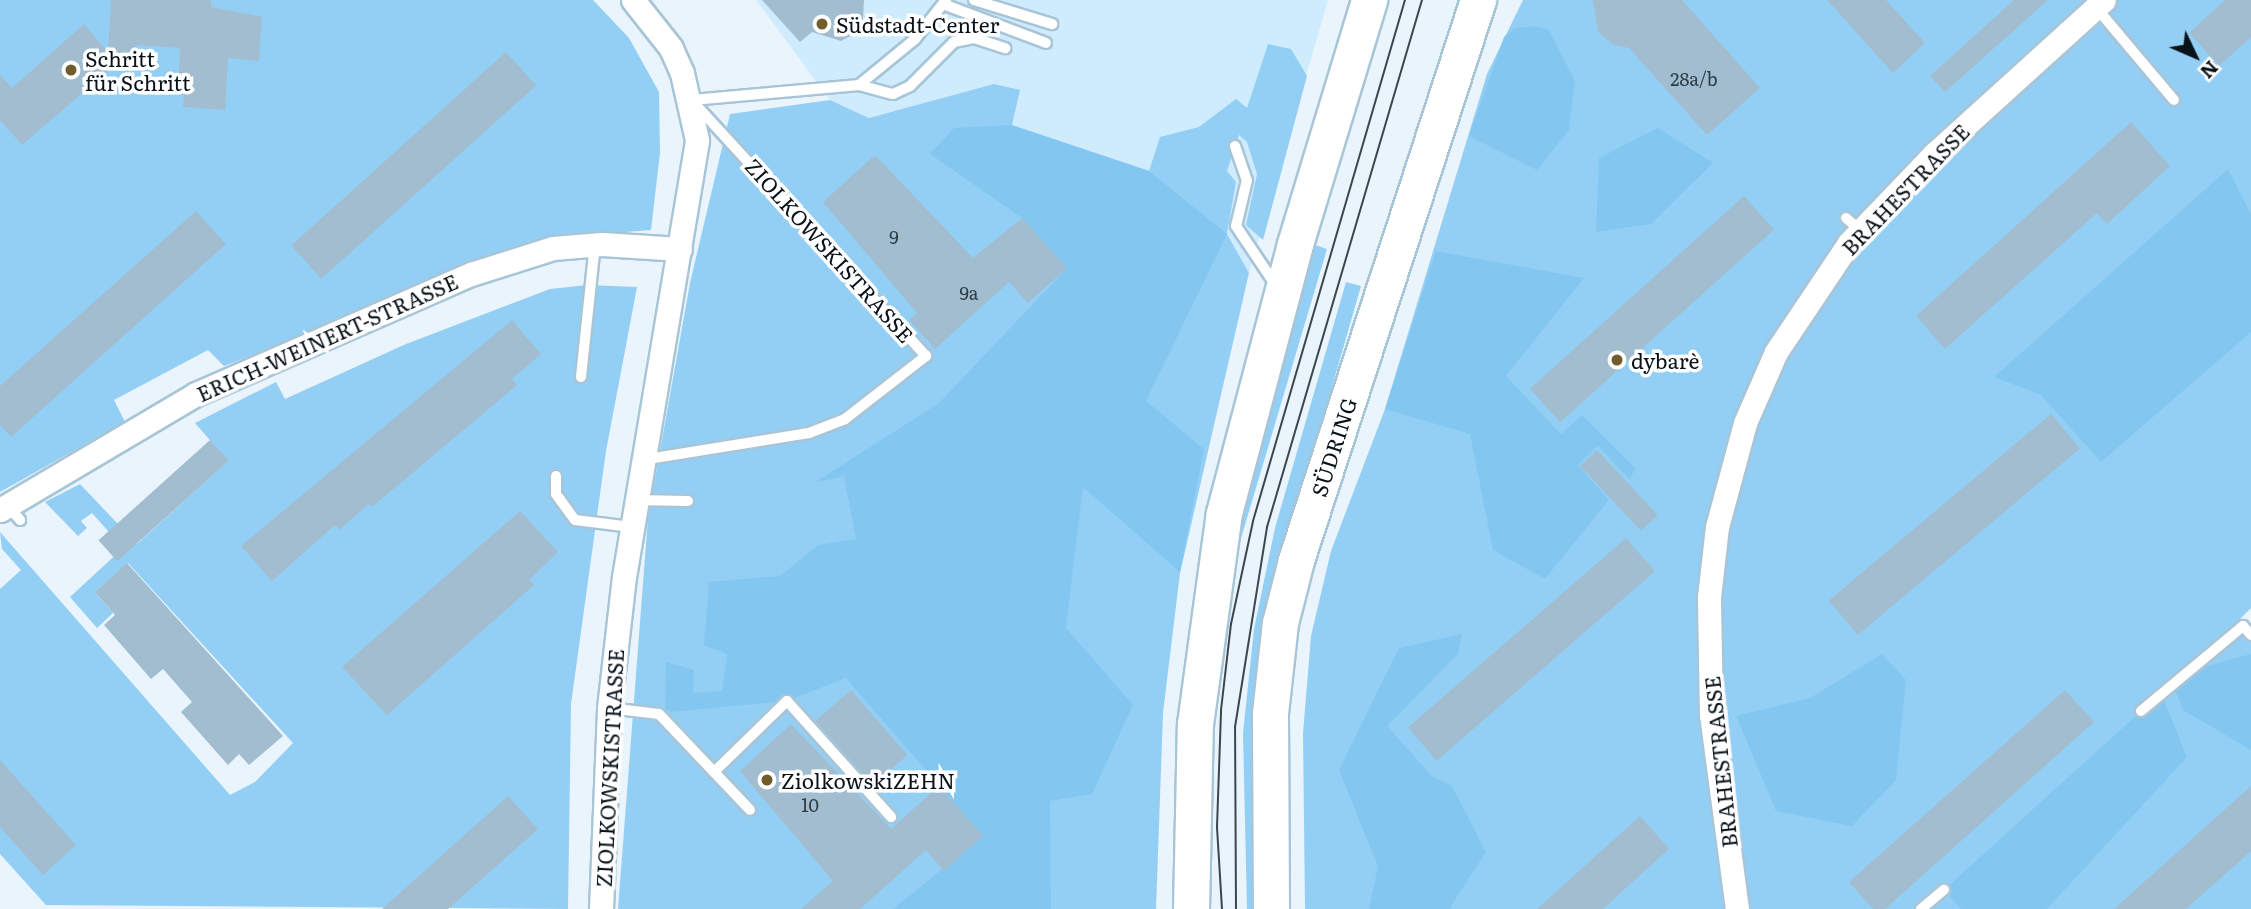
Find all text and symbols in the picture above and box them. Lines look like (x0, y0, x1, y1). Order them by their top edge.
place label: Südstadt-Center (836, 11, 999, 37)
marker: Südstadt-Center (814, 16, 830, 32)
north arrow (2160, 21, 2230, 91)
place label: Schritt für Schritt (85, 45, 190, 95)
text: N (2194, 55, 2226, 86)
marker: Schritt für Schritt (63, 62, 79, 78)
house number: 28a/b (1670, 68, 1718, 90)
street label: BRAHESTRASSE (1836, 118, 1974, 260)
street label: ZIOLKOWSKISTRASSE (741, 153, 919, 347)
house number: 9 (889, 226, 899, 248)
street label: ERICH-WEINERT-STRASSE (193, 268, 461, 406)
house number: 9a (959, 282, 979, 304)
place label: dybarè (1631, 347, 1699, 373)
marker: dybarè (1609, 352, 1625, 368)
street label: SÜDRING (1305, 394, 1361, 500)
street label: ZIOLKOWSKISTRASSE (590, 648, 628, 888)
street label: BRAHESTRASSE (1698, 675, 1742, 849)
place label: ZiolkowskiZEHN (781, 767, 955, 793)
marker: ZiolkowskiZEHN (759, 772, 775, 788)
house number: 10 (801, 794, 819, 816)

